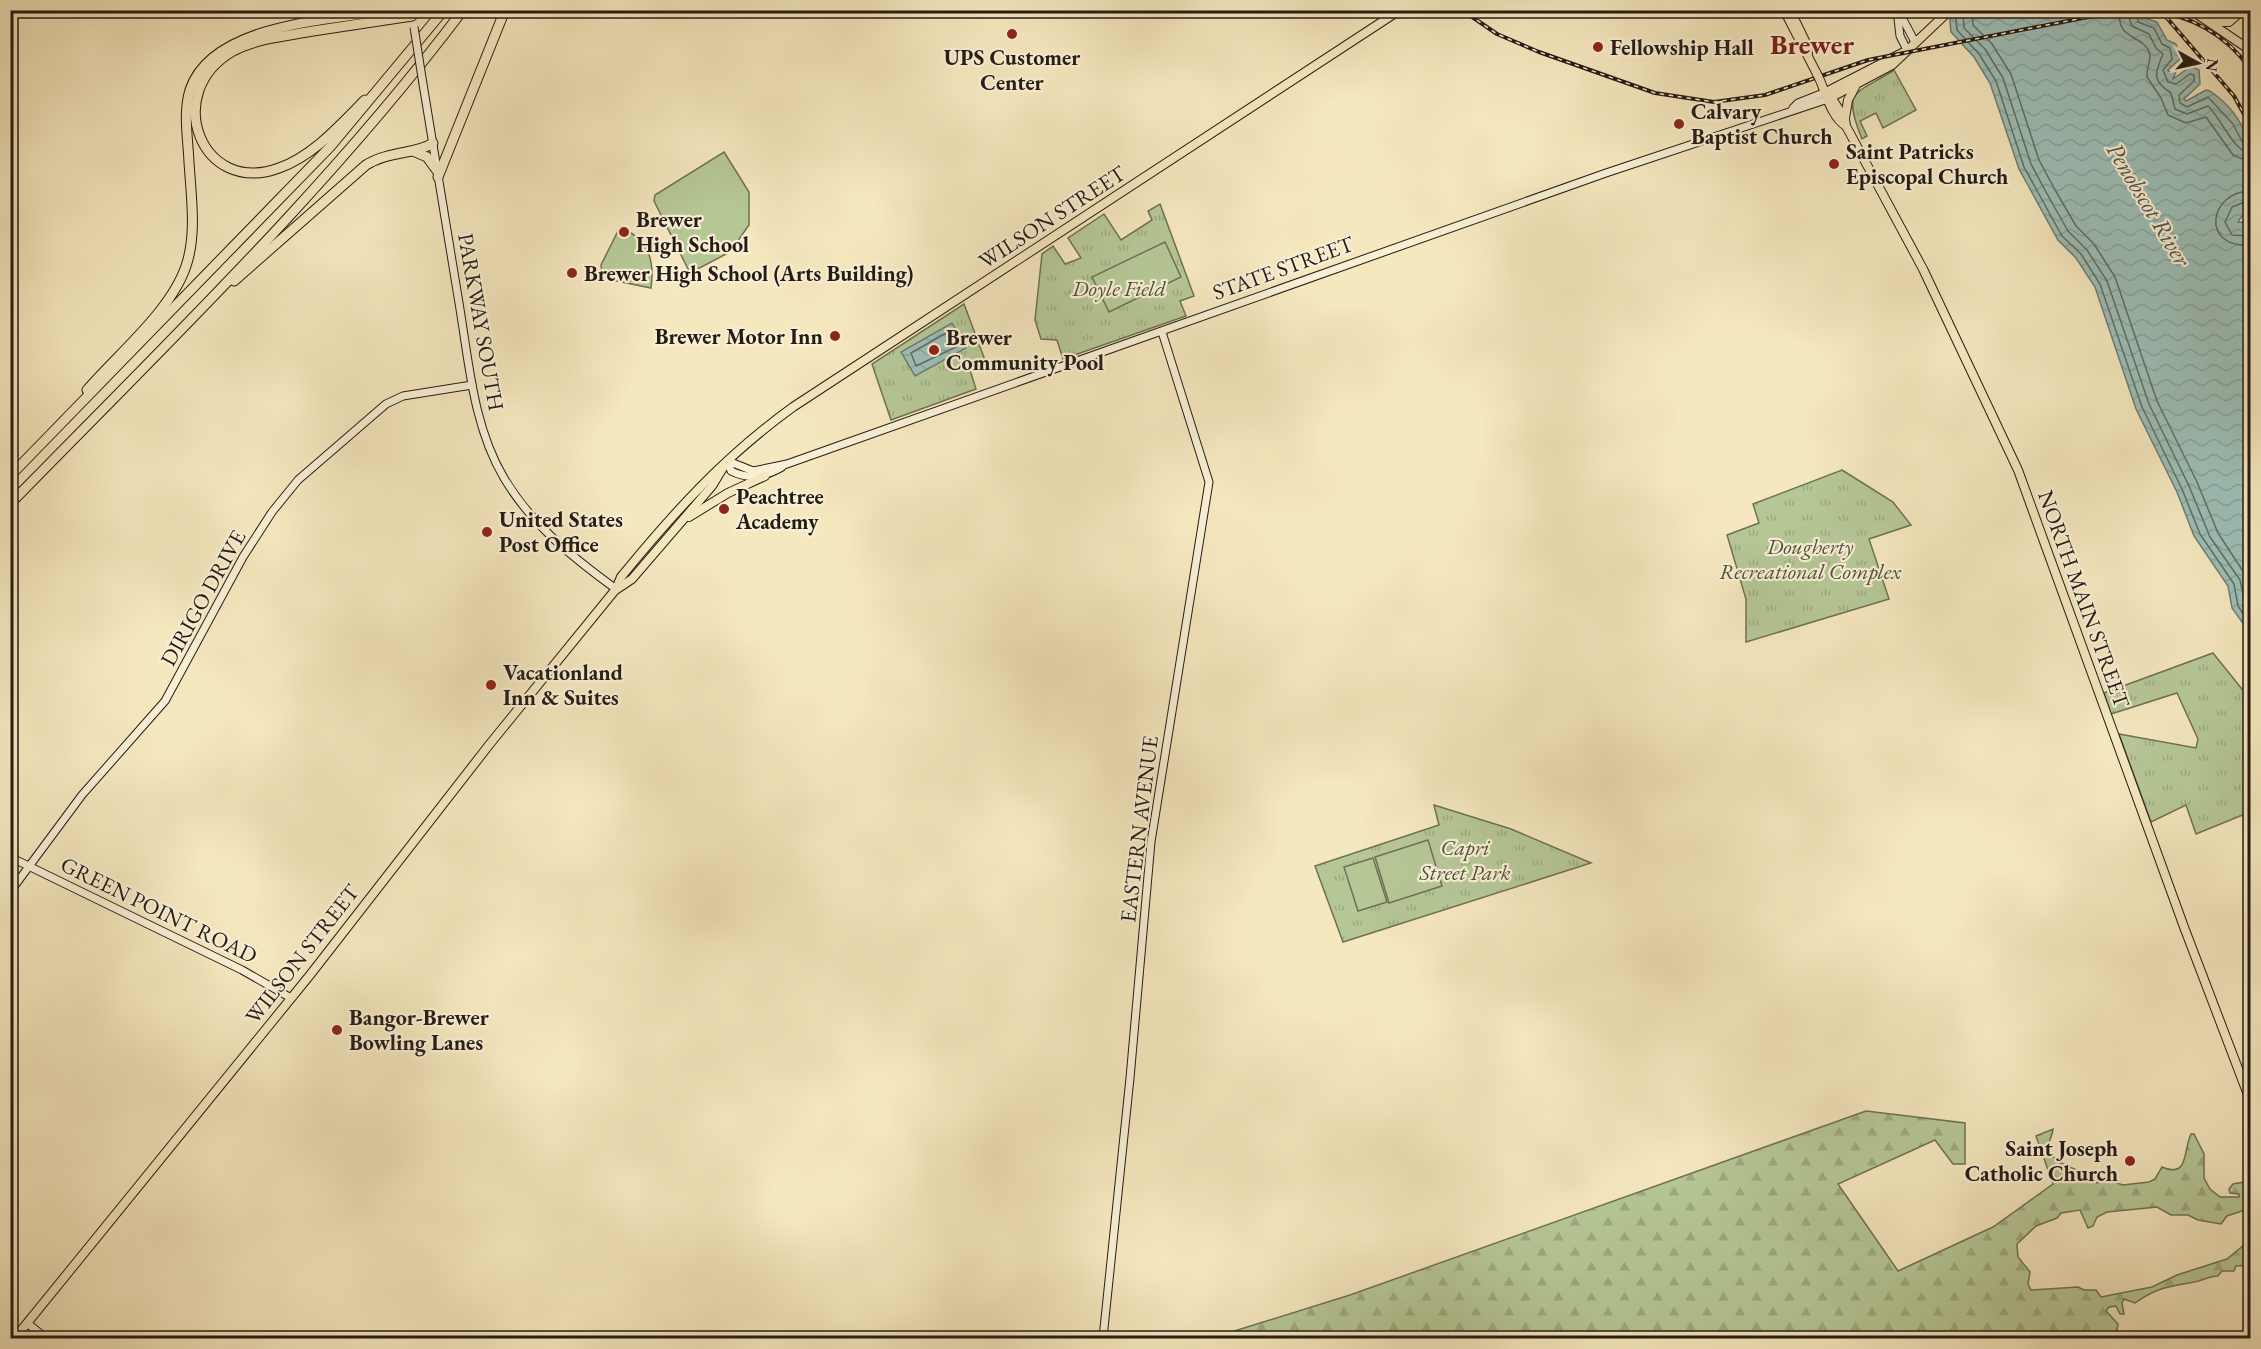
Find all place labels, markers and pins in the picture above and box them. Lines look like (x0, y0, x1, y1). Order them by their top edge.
marker: UPS Customer Center (1005, 27, 1019, 41)
place label: Fellowship Hall (1610, 33, 1754, 62)
marker: Fellowship Hall (1591, 40, 1605, 54)
place label: UPS Customer Center (944, 43, 1081, 97)
place label: Calvary Baptist Church (1691, 97, 1833, 151)
marker: Calvary Baptist Church (1672, 117, 1686, 131)
place label: Saint Patricks Episcopal Church (1846, 137, 2008, 191)
marker: Saint Patricks Episcopal Church (1827, 157, 1841, 171)
place label: Brewer High School (636, 205, 749, 259)
marker: Brewer High School (617, 225, 631, 239)
place label: Brewer High School (Arts Building) (584, 259, 914, 288)
marker: Brewer High School (Arts Building) (565, 266, 579, 280)
place label: Brewer Motor Inn (655, 322, 824, 351)
place label: Brewer Community Pool (946, 323, 1104, 377)
marker: Brewer Motor Inn (828, 329, 842, 343)
marker: Brewer Community Pool (927, 343, 941, 357)
place label: Peachtree Academy (735, 482, 824, 536)
marker: Peachtree Academy (717, 502, 731, 516)
place label: United States Post Office (499, 505, 623, 559)
marker: United States Post Office (480, 525, 494, 539)
place label: Vacationland Inn & Suites (503, 658, 623, 712)
marker: Vacationland Inn & Suites (484, 678, 498, 692)
place label: Bangor-Brewer Bowling Lanes (349, 1003, 490, 1057)
marker: Bangor-Brewer Bowling Lanes (330, 1023, 344, 1037)
place label: Saint Joseph Catholic Church (1965, 1134, 2118, 1188)
marker: Saint Joseph Catholic Church (2123, 1154, 2137, 1168)

